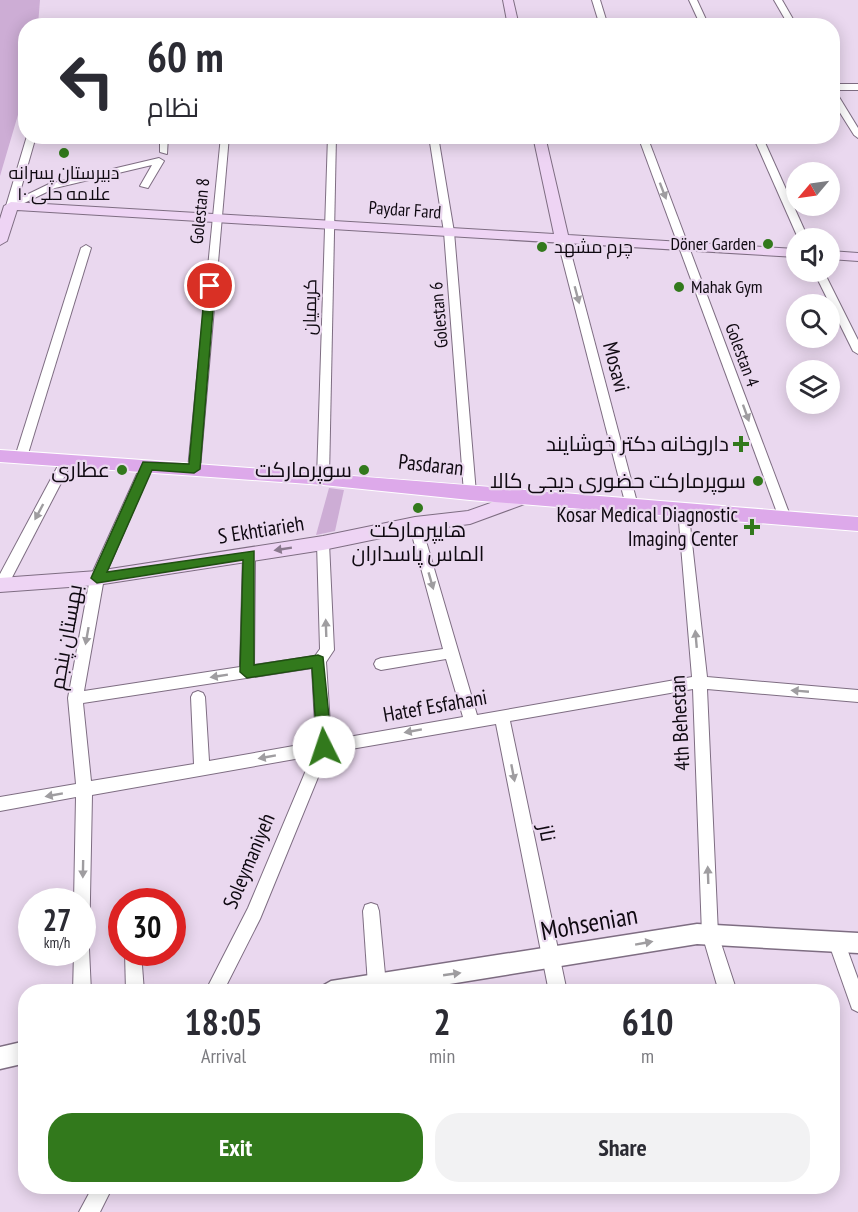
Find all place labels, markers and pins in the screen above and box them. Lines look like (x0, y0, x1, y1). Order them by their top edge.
marker: دبیرستان پسرانه علامه حلی ۱۰ (57, 146, 71, 160)
place label: دبیرستان پسرانه علامه حلی ۱۰ (9, 161, 119, 205)
place label: Döner Garden (671, 232, 756, 255)
place label: چرم مشهد (554, 235, 633, 259)
marker: Döner Garden (761, 237, 775, 251)
marker: چرم مشهد (535, 240, 549, 254)
pin (184, 260, 235, 311)
place label: Mahak Gym (691, 275, 763, 298)
marker: Mahak Gym (672, 280, 686, 294)
place label: داروخانه دکتر خوشایند (546, 430, 729, 457)
marker: داروخانه دکتر خوشایند (734, 437, 748, 451)
place label: عطاری (51, 456, 110, 483)
place label: سوپرمارکت (255, 456, 352, 484)
marker: عطاری (115, 463, 129, 477)
marker: سوپرمارکت (357, 463, 371, 477)
place label: سوپرمارکت حضوری دیجی کالا (490, 467, 746, 495)
marker: سوپرمارکت حضوری دیجی کالا (751, 474, 765, 488)
marker: هایپرمارکت الماس پاسداران (411, 501, 425, 515)
place label: Kosar Medical Diagnostic Imaging Center (557, 501, 739, 552)
place label: هایپرمارکت الماس پاسداران (352, 516, 484, 568)
marker: Kosar Medical Diagnostic Imaging Center (743, 518, 761, 536)

